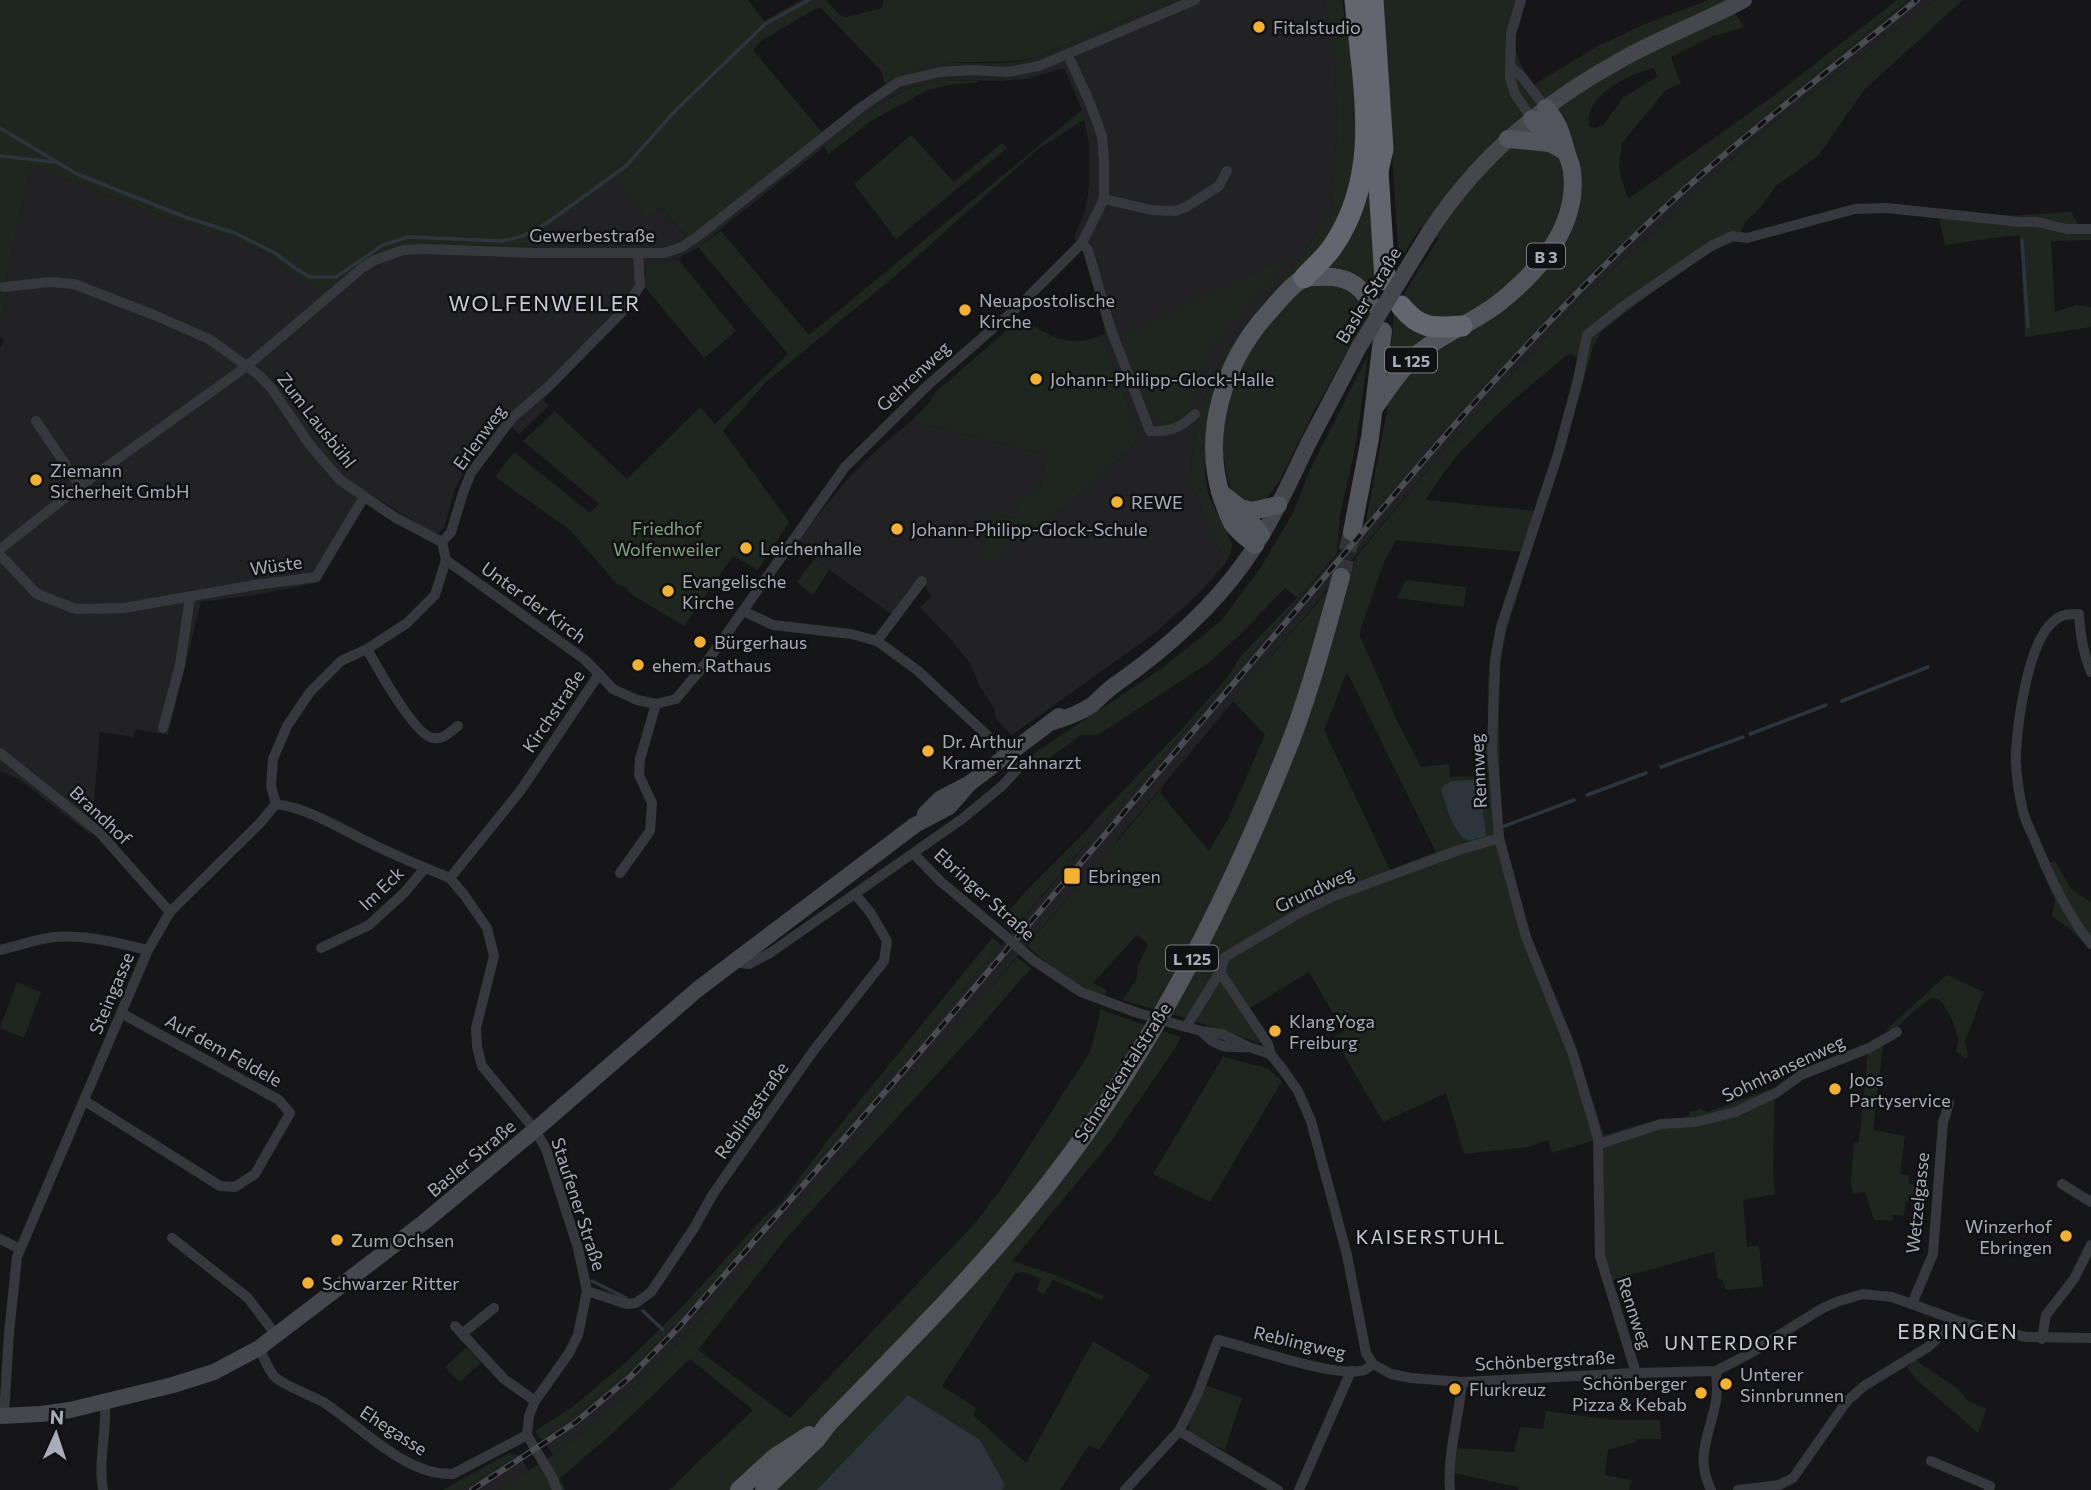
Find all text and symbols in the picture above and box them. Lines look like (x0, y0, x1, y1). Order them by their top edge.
place label: Fitalstudio (1273, 16, 1361, 38)
marker: Fitalstudio (1251, 19, 1267, 35)
street label: Gewerbestraße (529, 224, 655, 246)
street label: Basler Straße (1331, 243, 1405, 347)
road number: B 3 (1527, 244, 1565, 268)
place label: Neuapostolische Kirche (979, 289, 1115, 332)
district label: WOLFENWEILER (449, 290, 641, 315)
marker: Neuapostolische Kirche (957, 302, 973, 318)
street label: Gehrenweg (872, 336, 955, 416)
road number: L 125 (1385, 348, 1437, 372)
street label: Zum Lausbühl (273, 368, 361, 472)
place label: Johann-Philipp-Glock-Halle (1050, 368, 1274, 390)
marker: Johann-Philipp-Glock-Halle (1028, 371, 1044, 387)
street label: Erlenweg (448, 400, 510, 474)
place label: Ziemann Sicherheit GmbH (50, 459, 189, 502)
marker: Ziemann Sicherheit GmbH (28, 472, 44, 488)
place label: REWE (1131, 491, 1183, 513)
marker: REWE (1109, 494, 1125, 510)
park label: Friedhof Wolfenweiler (613, 517, 721, 560)
place label: Johann-Philipp-Glock-Schule (911, 518, 1148, 540)
marker: Johann-Philipp-Glock-Schule (889, 521, 905, 537)
place label: Leichenhalle (760, 537, 862, 559)
marker: Leichenhalle (738, 540, 754, 556)
street label: Wüste (249, 550, 303, 580)
street label: Unter der Kirch (477, 557, 591, 647)
place label: Evangelische Kirche (682, 570, 786, 613)
marker: Evangelische Kirche (660, 583, 676, 599)
place label: Bürgerhaus (714, 631, 807, 653)
marker: Bürgerhaus (692, 634, 708, 650)
place label: ehem. Rathaus (652, 654, 771, 676)
marker: ehem. Rathaus (630, 657, 646, 673)
street label: Kirchstraße (517, 665, 589, 757)
place label: Dr. Arthur Kramer Zahnarzt (942, 730, 1081, 773)
street label: Rennweg (1465, 733, 1491, 809)
marker: Dr. Arthur Kramer Zahnarzt (920, 743, 936, 759)
street label: Brandhof (65, 781, 137, 850)
street label: Ebringer Straße (930, 843, 1040, 945)
street label: Im Eck (354, 861, 408, 915)
street label: Grundweg (1271, 861, 1357, 917)
place label: Ebringen (1088, 865, 1161, 887)
marker: Ebringen (1062, 866, 1082, 886)
road number: L 125 (1166, 946, 1218, 970)
street label: Steingasse (84, 949, 138, 1037)
street label: Schneckentalstraße (1069, 998, 1175, 1146)
street label: Auf dem Feldele (162, 1009, 286, 1091)
place label: KlangYoga Freiburg (1289, 1010, 1375, 1053)
marker: KlangYoga Freiburg (1267, 1023, 1283, 1039)
street label: Sohnhansenweg (1718, 1030, 1848, 1106)
street label: Reblingstraße (710, 1057, 792, 1163)
place label: Joos Partyservice (1849, 1068, 1951, 1111)
marker: Joos Partyservice (1827, 1081, 1843, 1097)
street label: Basler Straße (422, 1115, 520, 1201)
street label: Staufener Straße (547, 1135, 611, 1273)
street label: Wetzelgasse (1901, 1151, 1933, 1255)
place label: Winzerhof Ebringen (1965, 1215, 2053, 1258)
district label: KAISERSTUHL (1356, 1225, 1506, 1248)
marker: Winzerhof Ebringen (2058, 1228, 2074, 1244)
place label: Zum Ochsen (351, 1229, 454, 1251)
marker: Zum Ochsen (329, 1232, 345, 1248)
place label: Schwarzer Ritter (322, 1272, 459, 1294)
street label: Rennweg (1613, 1274, 1657, 1352)
marker: Schwarzer Ritter (300, 1275, 316, 1291)
district label: EBRINGEN (1897, 1318, 2019, 1343)
street label: Reblingweg (1252, 1321, 1349, 1363)
district label: UNTERDORF (1664, 1331, 1800, 1354)
street label: Schönbergstraße (1474, 1345, 1616, 1375)
place label: Unterer Sinnbrunnen (1740, 1363, 1844, 1406)
place label: Schönberger Pizza & Kebab (1572, 1372, 1687, 1415)
marker: Unterer Sinnbrunnen (1718, 1376, 1734, 1392)
place label: Flurkreuz (1469, 1378, 1546, 1400)
marker: Flurkreuz (1447, 1381, 1463, 1397)
marker: Schönberger Pizza & Kebab (1693, 1385, 1709, 1401)
north arrow (21, 1399, 91, 1469)
street label: Ehegasse (356, 1400, 432, 1460)
text: N (49, 1405, 65, 1428)

